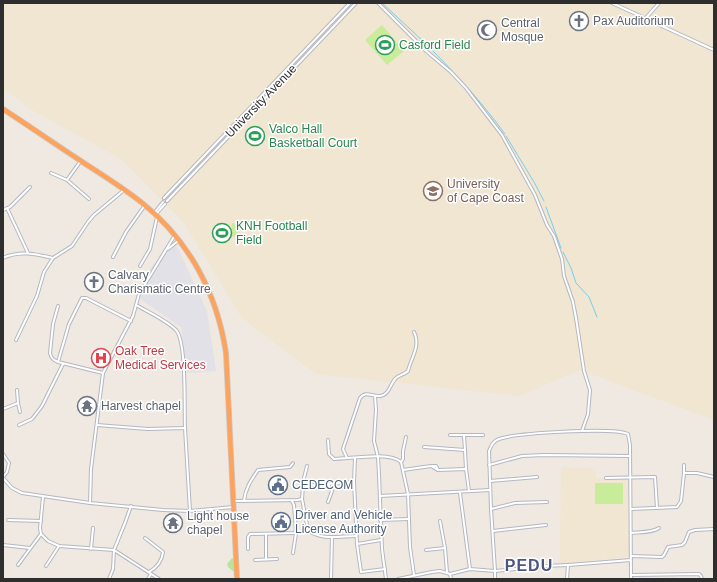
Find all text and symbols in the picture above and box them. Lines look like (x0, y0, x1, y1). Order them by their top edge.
church icon: Pax Auditorium (568, 10, 590, 32)
place label: Pax Auditorium (593, 14, 674, 28)
place label: Central Mosque (501, 16, 544, 44)
mosque icon: Central Mosque (476, 19, 498, 41)
sports icon: Casford Field (374, 34, 396, 56)
place label: Casford Field (399, 38, 470, 52)
street label: University Avenue (223, 61, 300, 140)
place label: Valco Hall Basketball Court (269, 122, 358, 150)
sports icon: Valco Hall Basketball Court (244, 125, 266, 147)
place label: University of Cape Coast (447, 177, 524, 205)
school or university icon: University of Cape Coast (422, 180, 444, 202)
place label: KNH Football Field (236, 219, 307, 247)
sports icon: KNH Football Field (211, 222, 233, 244)
place label: Calvary Charismatic Centre (108, 268, 211, 296)
church icon: Calvary Charismatic Centre (83, 271, 105, 293)
place label: Oak Tree Medical Services (115, 344, 206, 372)
hospital icon: Oak Tree Medical Services (90, 347, 112, 369)
temple icon: Harvest chapel (76, 395, 98, 417)
place label: Harvest chapel (101, 399, 181, 413)
public building icon: CEDECOM (267, 474, 289, 496)
place label: CEDECOM (292, 478, 353, 492)
place label: Driver and Vehicle License Authority (295, 508, 393, 536)
place label: Light house chapel (187, 509, 249, 537)
public building icon: Driver and Vehicle License Authority (270, 511, 292, 533)
temple icon: Light house chapel (162, 512, 184, 534)
district label: PEDU (505, 557, 553, 574)

